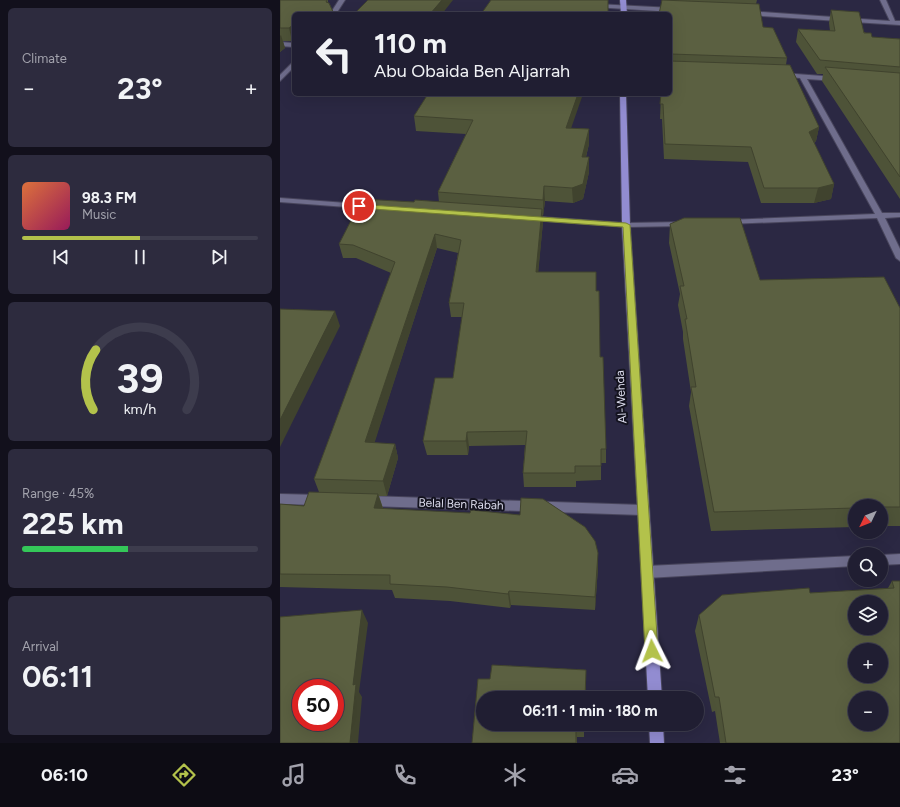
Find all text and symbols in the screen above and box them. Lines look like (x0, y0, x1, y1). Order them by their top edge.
text: 110 m (374, 26, 447, 60)
icon: left (308, 28, 360, 80)
text: Climate (22, 51, 67, 66)
text: Abu Obaida Ben Aljarrah (374, 60, 570, 82)
text: 23° (117, 70, 163, 107)
text: − (22, 75, 36, 102)
text: + (244, 75, 258, 102)
text: 98.3 FM (82, 189, 137, 207)
pin (342, 189, 376, 223)
icon: arrive (348, 195, 370, 217)
text: Music (82, 207, 116, 222)
icon: previous (50, 246, 72, 268)
icon: pause (129, 246, 151, 268)
icon: next (208, 246, 230, 268)
text: 39 (116, 352, 164, 402)
street label: Al-Wehda (613, 370, 629, 424)
text: km/h (124, 399, 156, 417)
text: Range · 45% (22, 486, 94, 501)
street label: Belal Ben Rabah (418, 496, 504, 512)
north arrow (848, 499, 888, 539)
map controls (848, 499, 888, 731)
text: 225 km (22, 505, 124, 542)
button: search (848, 547, 888, 587)
button: layers (848, 595, 888, 635)
position arrow (631, 630, 673, 672)
text: Arrival (22, 639, 59, 654)
button: + (848, 643, 888, 683)
text: 06:11 (22, 658, 93, 695)
speed limit sign: 50 (292, 679, 344, 731)
button: − (848, 691, 888, 731)
text: 06:11 · 1 min · 180 m (523, 702, 658, 720)
icon: directions (170, 761, 198, 789)
icon: music (280, 761, 308, 789)
icon: phone (391, 761, 419, 789)
icon: climate (501, 761, 529, 789)
icon: car (611, 761, 639, 789)
icon: filters (721, 761, 749, 789)
text: 06:10 (41, 764, 88, 786)
text: 23° (832, 764, 859, 786)

